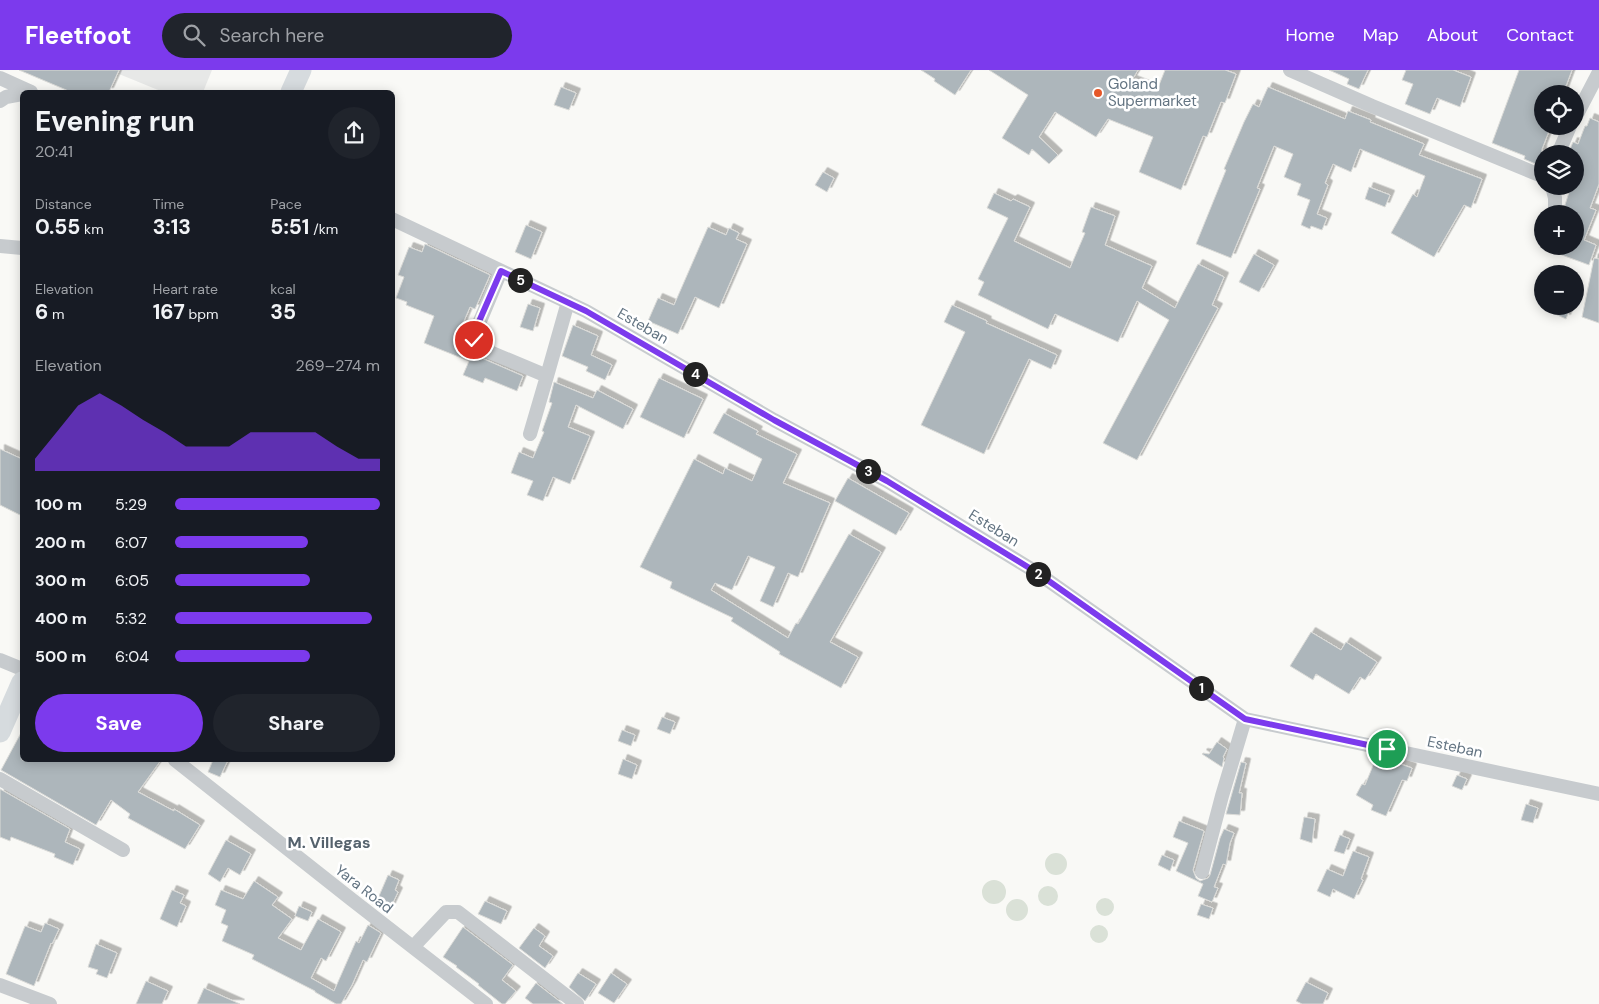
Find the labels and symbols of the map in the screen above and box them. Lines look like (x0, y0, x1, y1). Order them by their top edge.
place label: Goland Supermarket (1108, 74, 1197, 111)
marker: Goland Supermarket (1092, 87, 1104, 99)
pin: 5 (508, 268, 532, 292)
street label: Esteban (614, 303, 672, 349)
pin (453, 319, 495, 361)
pin: 4 (682, 362, 708, 386)
pin: 3 (856, 458, 880, 484)
street label: Esteban (965, 505, 1023, 551)
pin: 2 (1026, 562, 1050, 586)
pin: 1 (1188, 676, 1214, 700)
pin (1366, 728, 1408, 770)
street label: Esteban (1426, 731, 1484, 763)
district label: M. Villegas (287, 832, 371, 853)
street label: Yara Road (331, 860, 397, 918)

